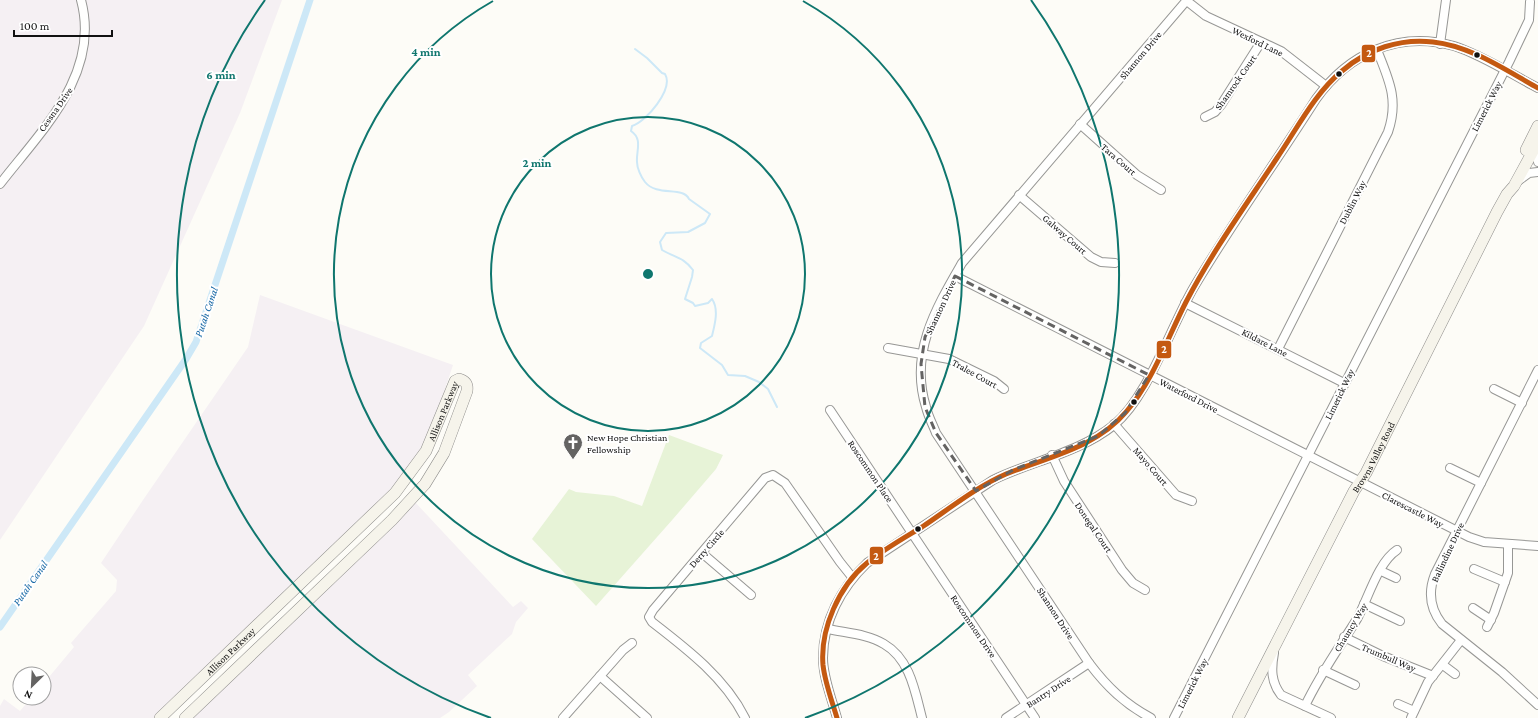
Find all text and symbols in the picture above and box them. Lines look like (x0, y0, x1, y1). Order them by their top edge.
scale bar (14, 12, 112, 38)
text: 100 m (20, 19, 50, 33)
street label: Wexford Lane (1230, 24, 1286, 59)
street label: Shannon Drive (1117, 29, 1164, 82)
line badge: 2 (1361, 44, 1376, 63)
text: 4 min (411, 45, 441, 59)
text: 2 (1366, 47, 1372, 59)
unlabelled marker (1472, 50, 1482, 60)
street label: Shamrock Court (1212, 52, 1259, 112)
text: 6 min (206, 68, 236, 82)
unlabelled marker (1334, 69, 1344, 79)
street label: Limerick Way (1469, 79, 1504, 133)
street label: Cessna Drive (36, 84, 75, 134)
street label: Tara Court (1099, 141, 1139, 178)
text: 2 min (523, 156, 552, 170)
street label: Dublin Way (1337, 178, 1368, 226)
street label: Galway Court (1040, 212, 1090, 257)
centre of rings (641, 267, 655, 281)
street label: Shannon Drive (923, 277, 958, 336)
water label: Putah Canal (192, 285, 220, 338)
street label: Kildare Lane (1240, 326, 1290, 359)
line badge: 2 (1156, 340, 1172, 359)
text: 2 (1161, 343, 1167, 355)
street label: Tralee Court (950, 357, 1000, 391)
street label: Limerick Way (1322, 367, 1357, 421)
street label: Waterford Drive (1157, 376, 1221, 415)
street label: Allison Parkway (426, 379, 461, 443)
unlabelled marker (1129, 397, 1139, 407)
street label: Browns Valley Road (1350, 419, 1397, 495)
church icon: New Hope Christian Fellowship (562, 432, 584, 460)
place label: New Hope Christian Fellowship (587, 432, 668, 455)
street label: Roscommon Place (846, 438, 896, 505)
street label: Mayo Court (1131, 445, 1171, 488)
street label: Clarescastle Way (1380, 489, 1446, 530)
street label: Donegal Court (1073, 500, 1115, 555)
street label: Ballindine Drive (1429, 520, 1466, 584)
unlabelled marker (913, 524, 923, 534)
street label: Derry Circle (687, 526, 727, 570)
line badge: 2 (869, 546, 884, 565)
text: 2 (873, 550, 879, 562)
water label: Putah Canal (10, 558, 50, 608)
street label: Shannon Drive (1035, 585, 1077, 642)
street label: Roscommon Drive (949, 593, 999, 660)
street label: Chauncy Way (1332, 600, 1370, 654)
street label: Allison Parkway (204, 625, 258, 677)
street label: Trumbull Way (1360, 641, 1418, 674)
street label: Limerick Way (1175, 656, 1210, 710)
north arrow (12, 666, 52, 706)
street label: Bantry Drive (1024, 673, 1073, 710)
text: N (22, 688, 34, 702)

